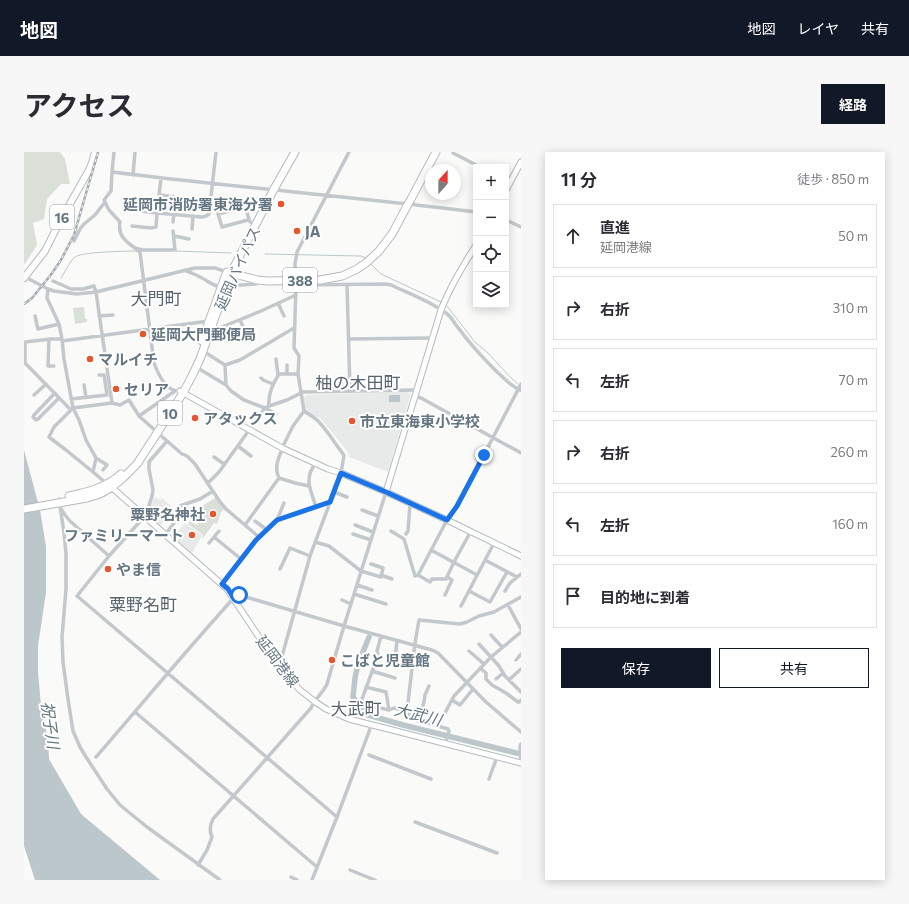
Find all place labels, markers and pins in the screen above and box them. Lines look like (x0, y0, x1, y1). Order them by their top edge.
place label: 延岡市消防署東海分署 (123, 195, 273, 213)
marker: 延岡市消防署東海分署 (276, 199, 286, 209)
place label: JA (305, 222, 321, 240)
marker: JA (292, 226, 302, 236)
place label: 延岡大門郵便局 (151, 325, 256, 343)
marker: 延岡大門郵便局 (138, 329, 148, 339)
place label: マルイチ (98, 350, 158, 368)
marker: マルイチ (85, 354, 95, 364)
place label: セリア (124, 380, 169, 398)
marker: セリア (111, 384, 121, 394)
place label: アタックス (203, 409, 278, 427)
place label: 市立東海東小学校 (360, 412, 480, 430)
marker: アタックス (190, 413, 200, 423)
marker: 市立東海東小学校 (347, 416, 357, 426)
place label: 粟野名神社 (130, 505, 205, 523)
marker: 粟野名神社 (208, 509, 218, 519)
place label: ファミリーマート (64, 526, 184, 544)
marker: ファミリーマート (187, 530, 197, 540)
place label: やま信 (116, 560, 161, 578)
marker: やま信 (103, 564, 113, 574)
place label: こばと児童館 (340, 651, 430, 669)
marker: こばと児童館 (327, 655, 337, 665)

